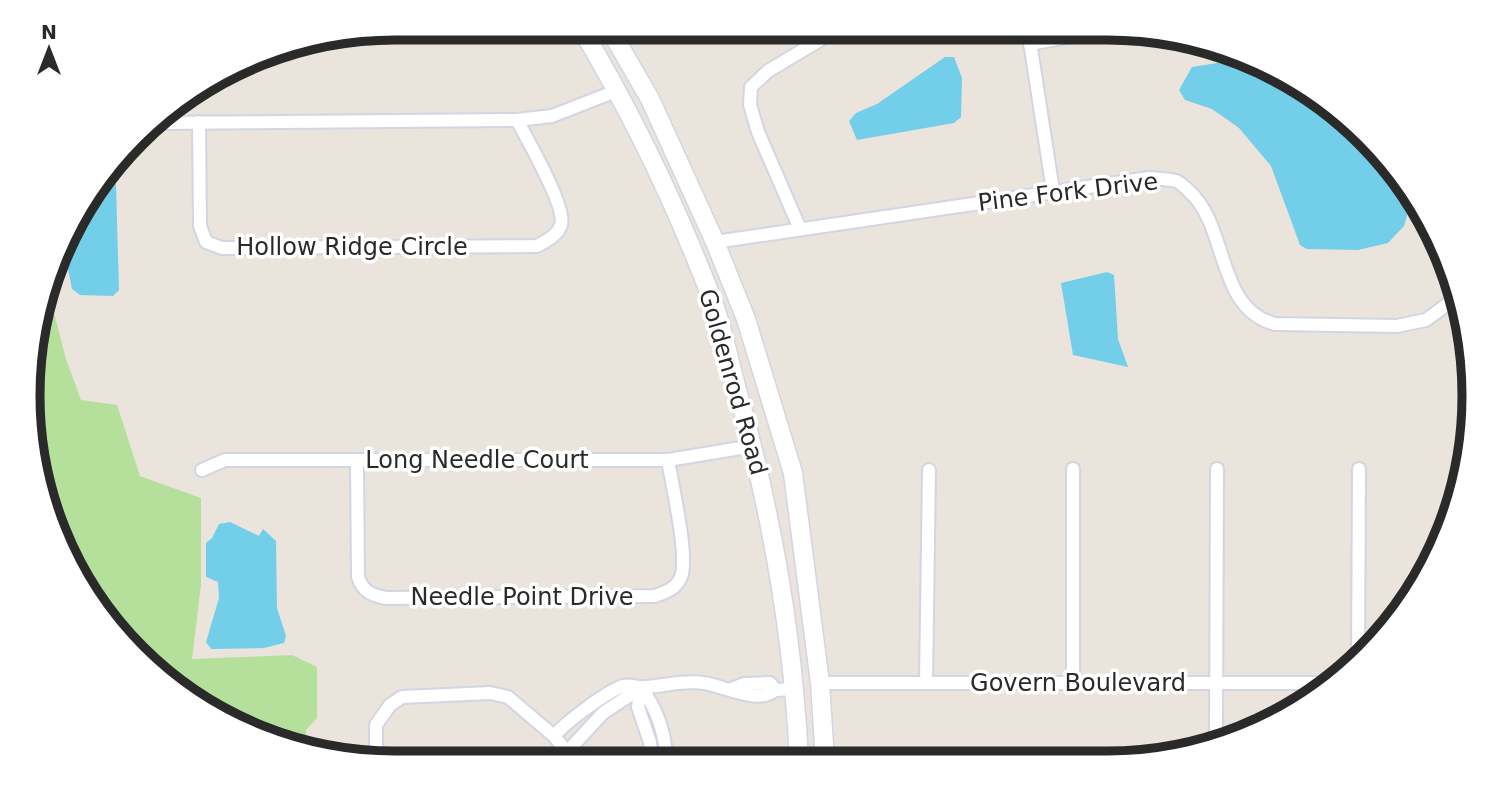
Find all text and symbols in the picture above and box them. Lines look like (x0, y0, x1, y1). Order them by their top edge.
north arrow (14, 14, 84, 84)
text: N (41, 21, 57, 43)
street label: Pine Fork Drive (976, 167, 1160, 217)
street label: Hollow Ridge Circle (236, 233, 468, 261)
street label: Goldenrod Road (693, 286, 773, 478)
street label: Long Needle Court (365, 446, 589, 474)
street label: Needle Point Drive (411, 583, 633, 611)
street label: Govern Boulevard (970, 669, 1186, 697)

